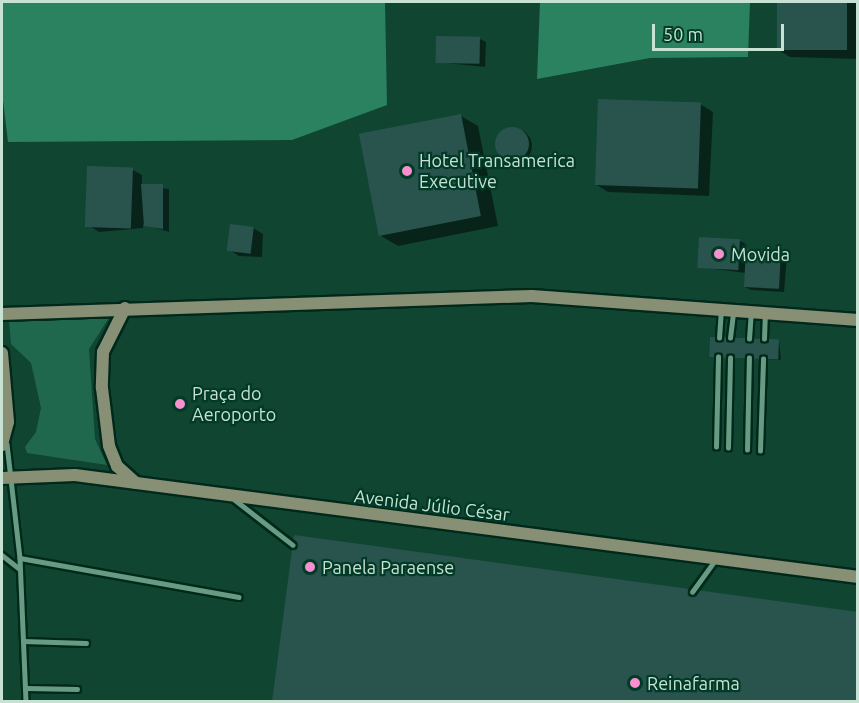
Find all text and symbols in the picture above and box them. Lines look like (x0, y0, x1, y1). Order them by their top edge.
scale bar (655, 12, 787, 50)
text: 50 m (663, 24, 703, 44)
place label: Hotel Transamerica Executive (419, 150, 575, 192)
marker: Hotel Transamerica Executive (400, 164, 414, 178)
place label: Movida (731, 243, 790, 265)
marker: Movida (712, 247, 726, 261)
place label: Praça do Aeroporto (192, 383, 276, 426)
marker: Praça do Aeroporto (173, 397, 187, 411)
street label: Avenida Júlio César (353, 485, 511, 525)
place label: Panela Paraense (322, 556, 454, 578)
marker: Panela Paraense (303, 560, 317, 574)
place label: Reinafarma (647, 672, 740, 694)
marker: Reinafarma (628, 676, 642, 690)

